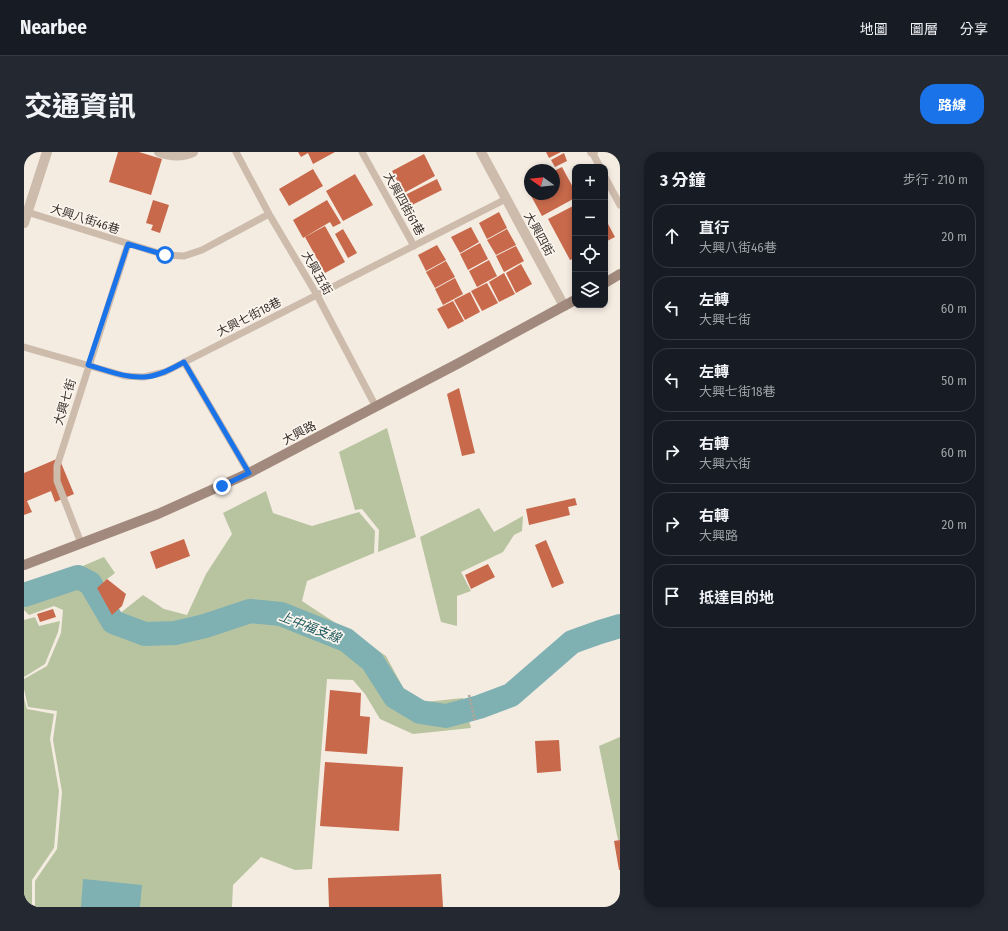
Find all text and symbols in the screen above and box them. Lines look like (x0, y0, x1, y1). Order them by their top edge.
text: Nearbee (20, 16, 87, 39)
text: 地圖 (860, 21, 888, 38)
text: 圖層 (910, 21, 938, 38)
text: 分享 (960, 21, 988, 38)
button: 路線 (920, 84, 984, 124)
text: 交通資訊 (24, 90, 136, 123)
north arrow (524, 164, 560, 200)
map controls (572, 164, 608, 308)
button: + (572, 164, 608, 200)
street label: 大興四街61巷 (381, 170, 427, 238)
text: 3 分鐘 (660, 170, 706, 191)
text: 步行 · 210 m (903, 172, 968, 187)
button: − (572, 200, 608, 236)
street label: 大興八街46巷 (49, 201, 121, 237)
street label: 大興四街 (521, 210, 557, 258)
text: 直行 (699, 219, 729, 237)
icon: ahead (661, 225, 683, 247)
text: 20 m (941, 229, 967, 244)
button: locate (572, 236, 608, 272)
text: 大興八街46巷 (699, 240, 777, 255)
route start (156, 246, 174, 264)
street label: 大興五街 (299, 249, 335, 297)
button: layers (572, 272, 608, 308)
text: 左轉 (699, 291, 729, 309)
street label: 大興七街18巷 (214, 295, 284, 339)
icon: left (661, 297, 683, 319)
text: 60 m (941, 301, 967, 316)
text: 大興七街 (699, 312, 751, 327)
text: 左轉 (699, 363, 729, 381)
icon: left (661, 369, 683, 391)
text: 50 m (941, 373, 967, 388)
street label: 大興七街 (51, 377, 79, 427)
text: 大興七街18巷 (699, 384, 776, 399)
street label: 大興路 (280, 418, 318, 448)
text: 右轉 (699, 435, 729, 453)
icon: right (661, 441, 683, 463)
text: 60 m (941, 445, 967, 460)
text: 大興六街 (699, 456, 751, 471)
route end (213, 477, 231, 495)
text: 右轉 (699, 507, 729, 525)
icon: right (661, 513, 683, 535)
text: 20 m (941, 517, 967, 532)
text: 大興路 (699, 528, 738, 543)
icon: arrive (661, 585, 683, 607)
text: 抵達目的地 (699, 589, 774, 607)
water label: 上中福支線 (277, 608, 345, 646)

